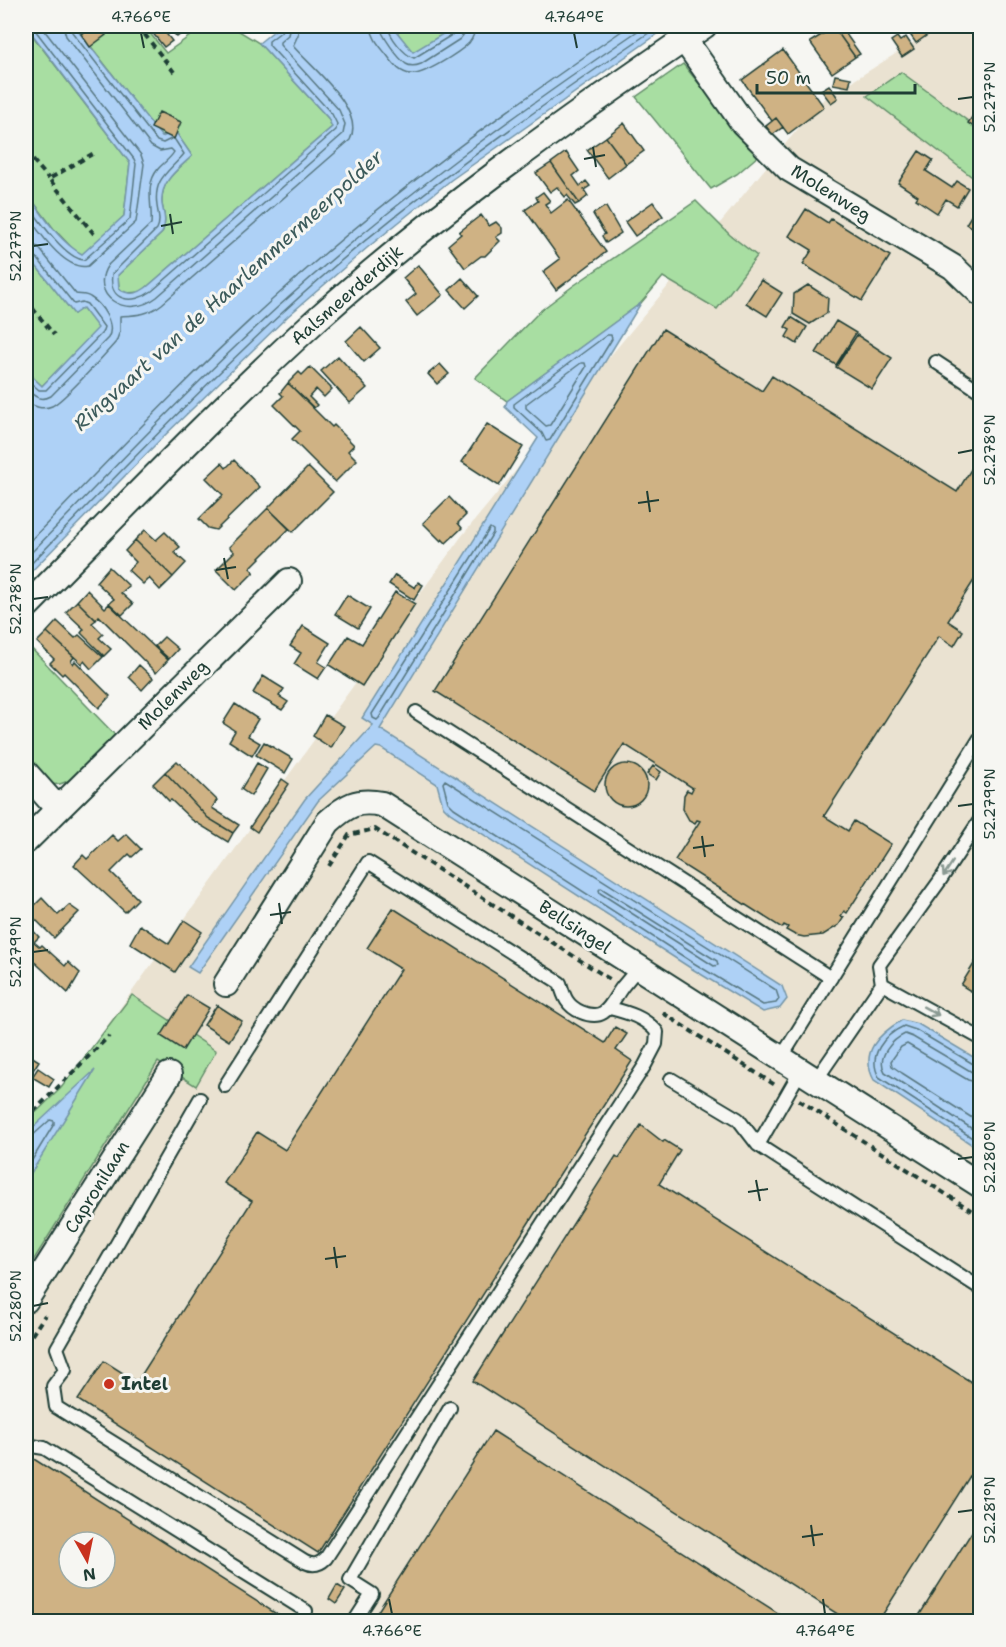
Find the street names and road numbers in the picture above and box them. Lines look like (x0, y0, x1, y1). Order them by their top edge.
street label: Molenweg (786, 159, 876, 227)
street label: Aalsmeerderdijk (286, 239, 408, 351)
street label: Molenweg (132, 654, 214, 736)
street label: Bellsingel (534, 895, 616, 960)
street label: Capronilaan (59, 1136, 135, 1238)

